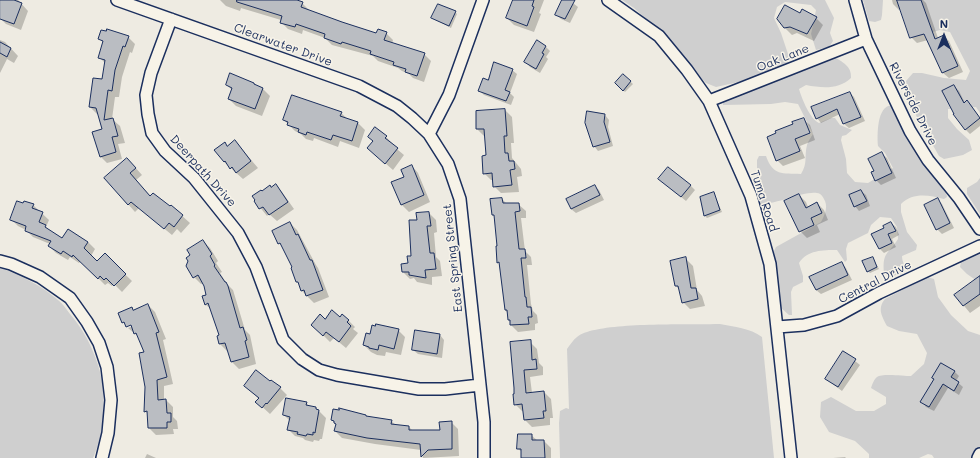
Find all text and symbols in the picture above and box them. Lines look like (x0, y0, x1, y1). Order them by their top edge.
north arrow (924, 16, 964, 56)
text: N (940, 16, 948, 31)
street label: Clearwater Drive (232, 21, 334, 69)
street label: Oak Lane (755, 41, 811, 75)
street label: Riverside Drive (886, 60, 940, 148)
street label: Deerpath Drive (167, 132, 239, 210)
street label: Tuma Road (747, 168, 781, 234)
street label: East Spring Street (440, 203, 466, 313)
street label: Central Drive (836, 257, 914, 307)

